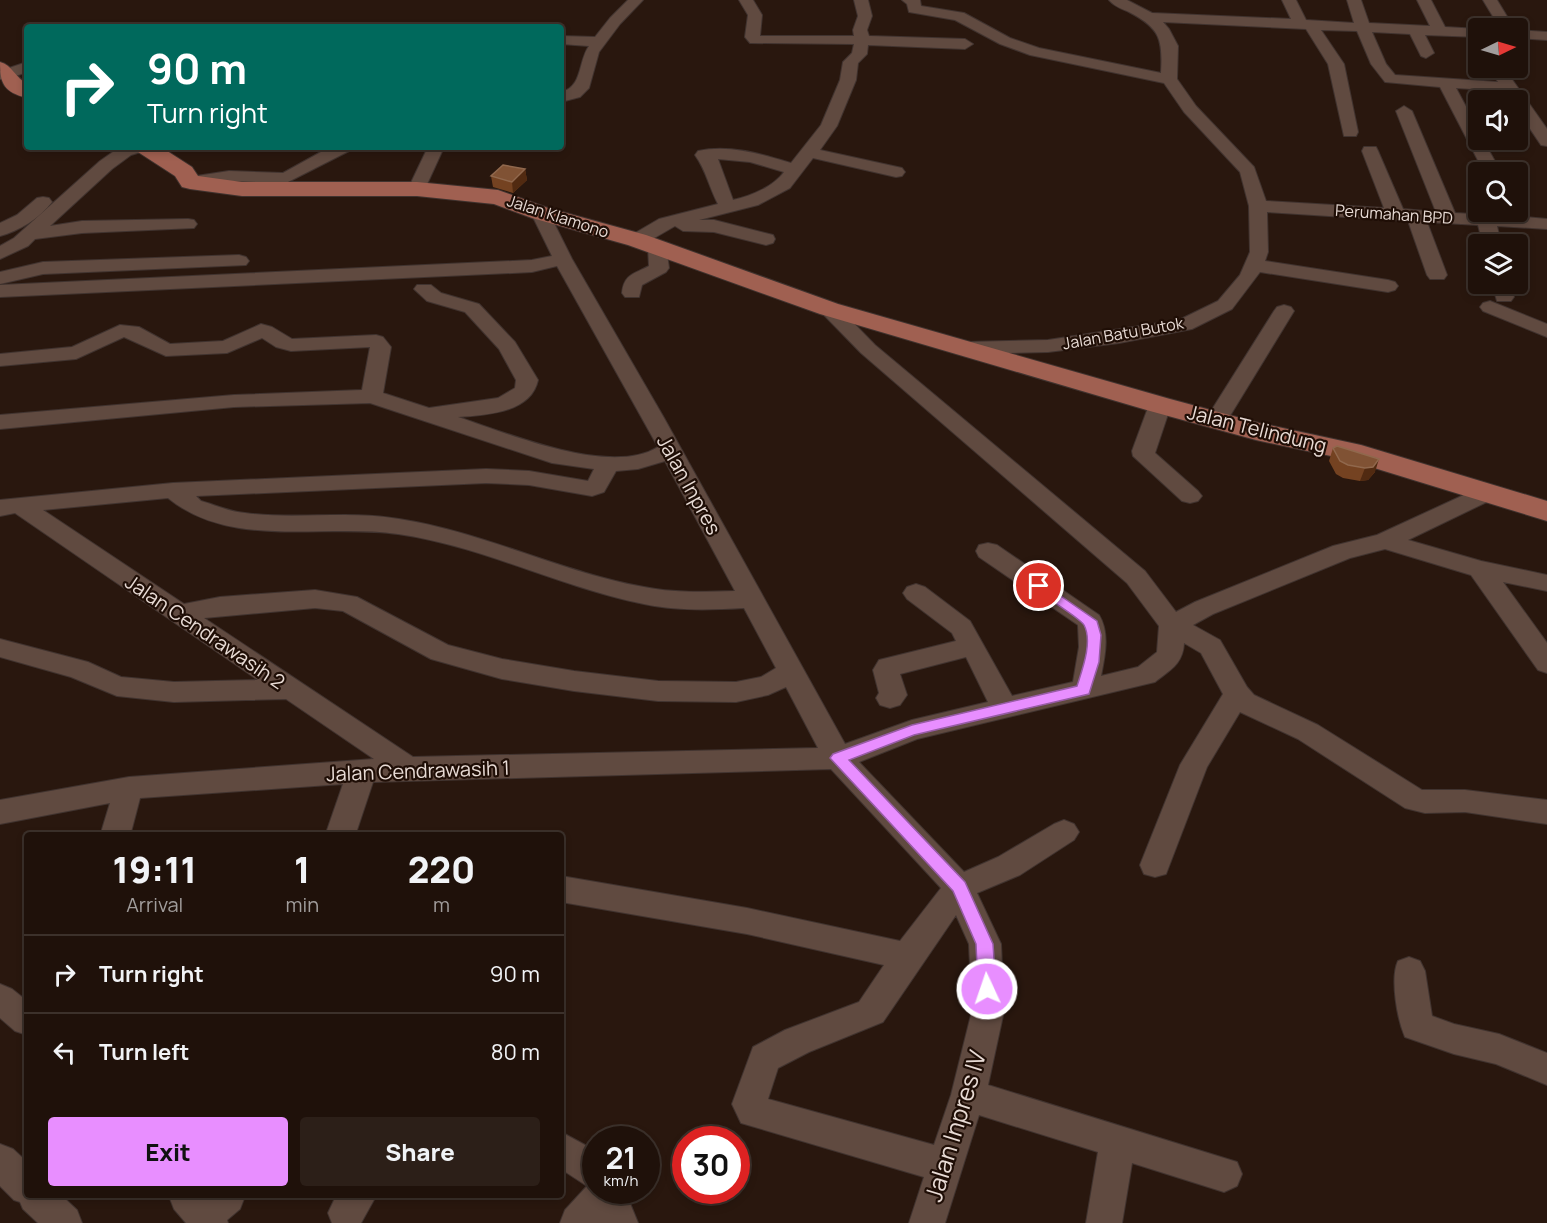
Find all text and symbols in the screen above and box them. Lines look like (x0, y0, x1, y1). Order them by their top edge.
north arrow (1468, 18, 1528, 78)
map controls (1468, 18, 1528, 294)
text: 90 m (147, 39, 247, 97)
icon: right (48, 48, 126, 126)
button: sound (1468, 90, 1528, 150)
text: Turn right (147, 94, 268, 131)
button: search (1468, 162, 1528, 222)
street label: Jalan Klamono (504, 189, 612, 243)
street label: Perumahan BPD (1334, 199, 1454, 229)
button: layers (1468, 234, 1528, 294)
street label: Jalan Batu Butok (1061, 311, 1186, 354)
street label: Jalan Telindung (1185, 398, 1330, 459)
street label: Jalan Inpres (651, 430, 728, 539)
pin (1013, 560, 1064, 611)
street label: Jalan Cendrawasih 2 (120, 568, 290, 695)
icon: arrive (1022, 569, 1055, 602)
street label: Jalan Cendrawasih 1 (326, 754, 510, 787)
text: 19:11 (113, 845, 197, 894)
text: 1 (294, 845, 310, 894)
text: 220 (408, 845, 475, 894)
text: Arrival (126, 891, 183, 918)
text: min (286, 891, 319, 918)
text: m (433, 891, 450, 918)
position arrow (955, 957, 1019, 1021)
icon: right (48, 958, 81, 991)
text: Turn right (99, 959, 204, 989)
text: 90 m (490, 959, 540, 989)
icon: left (48, 1036, 81, 1069)
text: Turn left (99, 1037, 189, 1067)
text: 80 m (491, 1037, 540, 1067)
street label: Jalan Inpres IV (916, 1045, 993, 1205)
button: Exit (48, 1117, 288, 1186)
button: Share (300, 1117, 540, 1186)
speed limit sign: 30 (672, 1126, 750, 1204)
text: 21 (605, 1137, 637, 1178)
text: km/h (604, 1170, 638, 1191)

